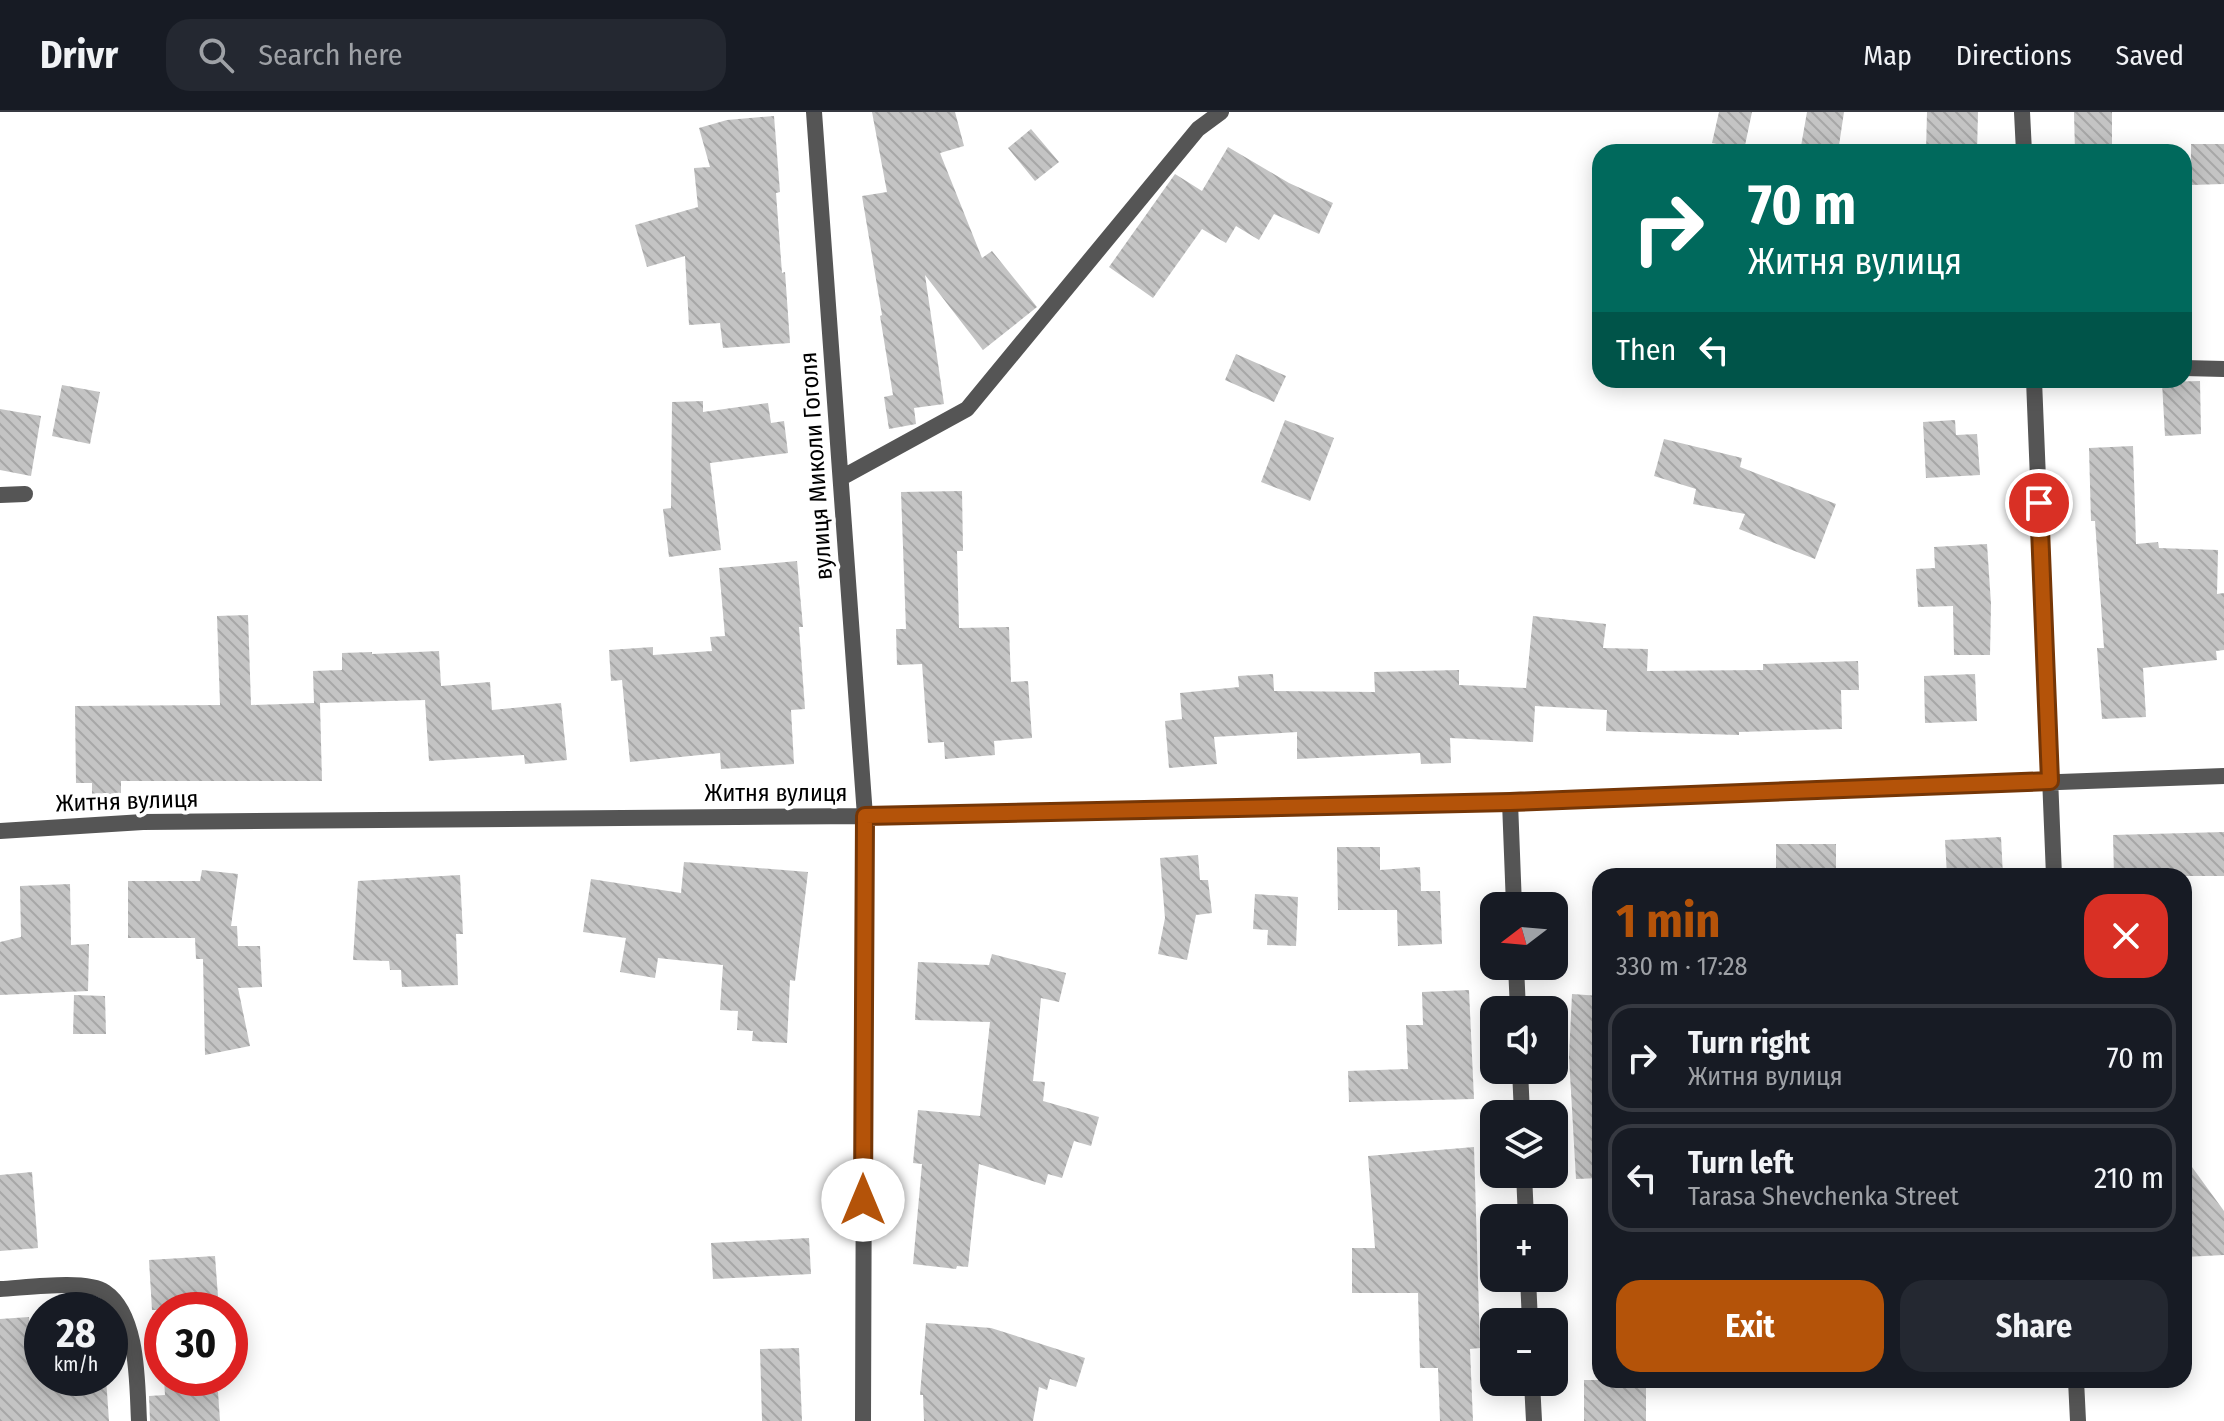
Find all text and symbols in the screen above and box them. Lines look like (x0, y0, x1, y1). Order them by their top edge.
search box (166, 19, 726, 91)
text: Drivr (40, 32, 118, 78)
icon: search (194, 33, 238, 77)
text: Search here (258, 37, 403, 73)
text: Map (1863, 39, 1912, 72)
text: Directions (1956, 39, 2072, 72)
text: Saved (2116, 39, 2184, 72)
text: 70 m (1748, 172, 1856, 239)
icon: right (1616, 176, 1720, 280)
text: Житня вулиця (1748, 240, 1962, 284)
icon: left (1692, 328, 1736, 372)
text: Then (1616, 332, 1676, 368)
street label: вулиця Миколи Гоголя (794, 351, 838, 581)
pin (2005, 469, 2073, 537)
icon: arrive (2017, 481, 2061, 525)
street label: Житня вулиця (705, 779, 847, 807)
street label: Житня вулиця (55, 785, 199, 817)
north arrow (1480, 892, 1568, 980)
map controls (1480, 892, 1568, 1396)
text: 1 min (1616, 892, 1721, 950)
button: close (2084, 894, 2168, 978)
text: 330 m · 17:28 (1616, 951, 1747, 982)
button: sound (1480, 996, 1568, 1084)
text: Turn right (1688, 1025, 1810, 1061)
icon: right (1620, 1036, 1664, 1080)
text: 70 m (2106, 1040, 2164, 1076)
text: Житня вулиця (1688, 1061, 1843, 1092)
button: layers (1480, 1100, 1568, 1188)
text: Turn left (1688, 1145, 1794, 1181)
icon: left (1620, 1156, 1664, 1200)
position arrow (821, 1158, 905, 1242)
text: 210 m (2094, 1160, 2164, 1196)
text: Tarasa Shevchenka Street (1688, 1181, 1959, 1212)
button: + (1480, 1204, 1568, 1292)
button: Exit (1616, 1280, 1884, 1372)
button: Share (1900, 1280, 2168, 1372)
speed limit sign: 30 (144, 1292, 248, 1396)
button: − (1480, 1308, 1568, 1396)
text: 28 (56, 1310, 96, 1358)
text: km/h (54, 1352, 98, 1376)

